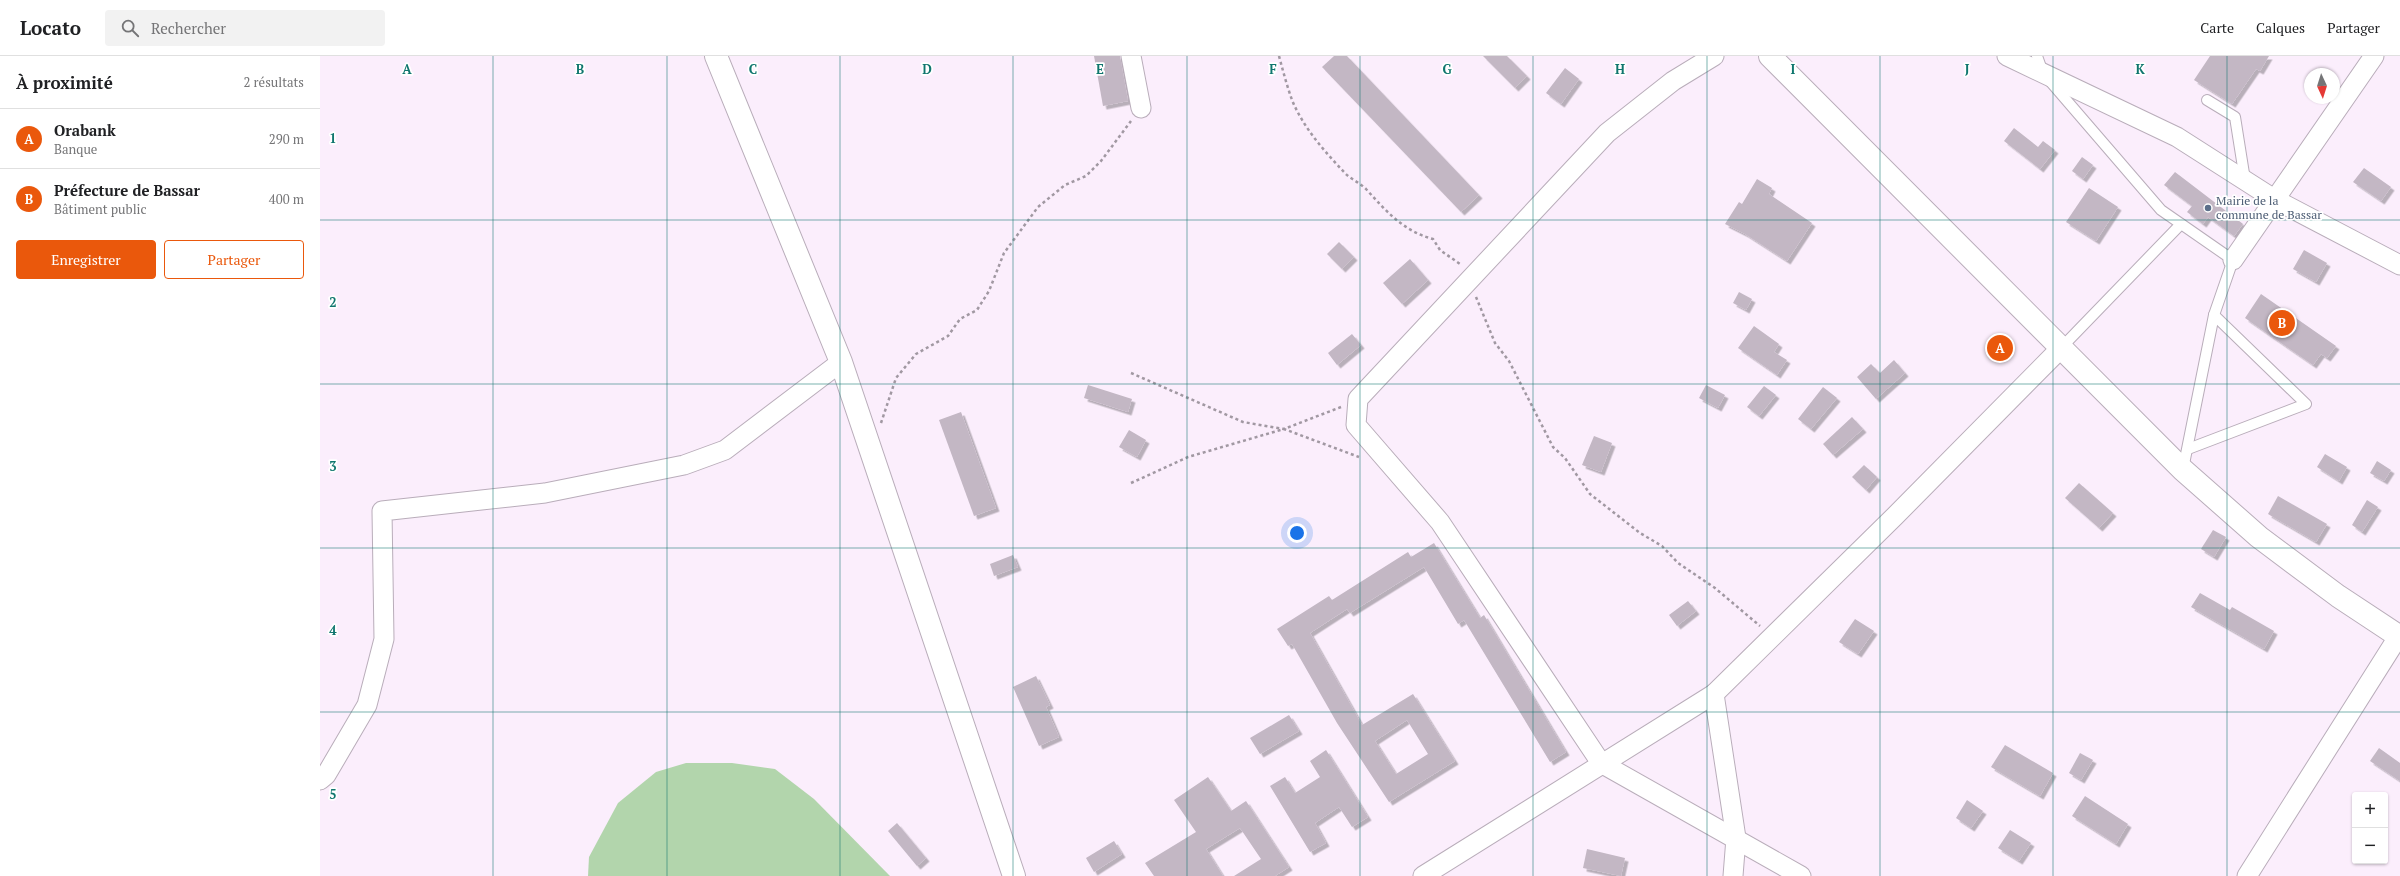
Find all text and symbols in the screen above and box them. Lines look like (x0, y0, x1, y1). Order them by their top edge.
search box (105, 10, 385, 46)
text: Locato (20, 15, 81, 40)
icon: search (119, 17, 141, 39)
text: Rechercher (151, 18, 226, 38)
text: Carte (2200, 18, 2234, 37)
text: Calques (2256, 18, 2305, 37)
text: Partager (2327, 18, 2380, 37)
text: A (402, 60, 412, 78)
text: B (576, 60, 584, 78)
text: C (749, 60, 757, 78)
text: D (922, 60, 932, 78)
text: E (1096, 60, 1104, 78)
text: F (1269, 60, 1277, 78)
text: G (1442, 60, 1452, 78)
text: H (1615, 60, 1625, 78)
text: I (1791, 60, 1796, 78)
text: J (1965, 60, 1970, 78)
text: K (2135, 60, 2145, 78)
north arrow (2304, 68, 2340, 104)
text: À proximité (16, 71, 113, 94)
text: 2 résultats (244, 73, 304, 91)
text: Orabank (54, 120, 116, 140)
text: 1 (329, 129, 337, 147)
text: A (24, 130, 34, 148)
text: 290 m (269, 130, 304, 148)
text: Banque (54, 140, 97, 158)
text: Préfecture de Bassar (54, 180, 200, 200)
text: B (25, 190, 33, 208)
text: 400 m (269, 190, 304, 208)
place label: Mairie de la commune de Bassar (2216, 193, 2322, 222)
text: Bâtiment public (54, 200, 147, 218)
marker: Mairie de la commune de Bassar (2203, 203, 2213, 213)
button: Enregistrer (16, 240, 156, 279)
button: Partager (164, 240, 304, 279)
text: 2 (329, 293, 337, 311)
pin: B (2269, 308, 2295, 338)
pin: A (1987, 333, 2013, 363)
text: 3 (329, 457, 337, 475)
your location (1287, 523, 1307, 543)
text: 4 (329, 621, 337, 639)
text: 5 (329, 785, 337, 803)
map controls (2352, 792, 2388, 864)
button: + (2352, 792, 2388, 828)
button: − (2352, 828, 2388, 864)

